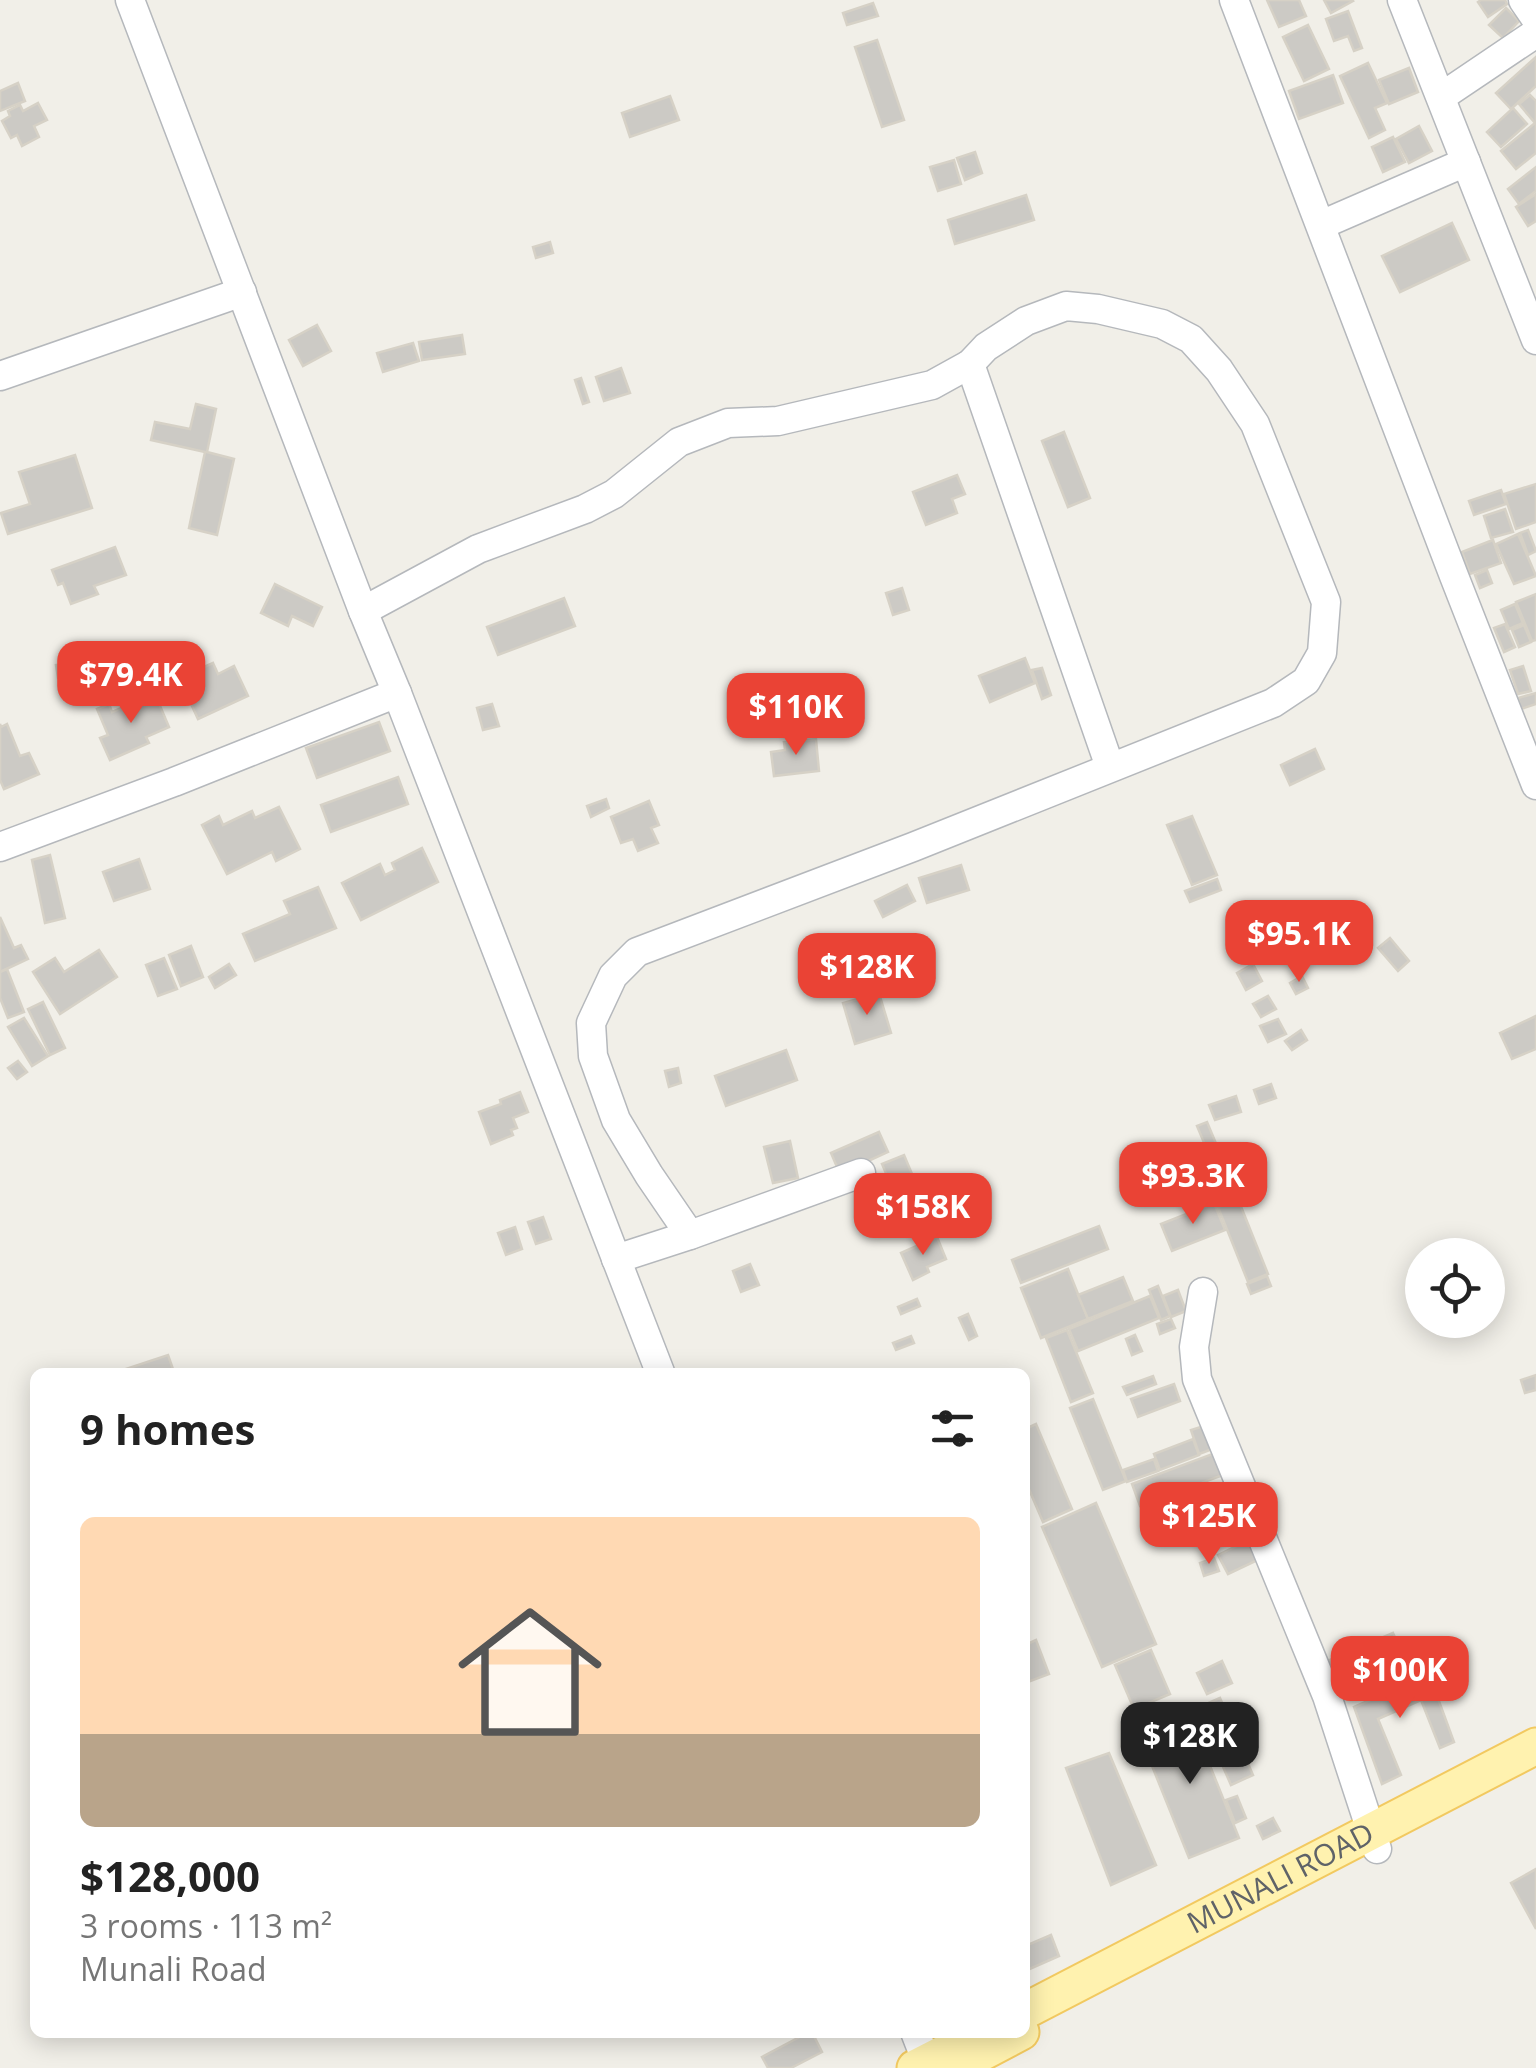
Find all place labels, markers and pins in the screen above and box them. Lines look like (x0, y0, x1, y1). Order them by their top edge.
pin: $79.4K (50, 641, 212, 726)
pin: $110K (726, 673, 866, 758)
pin: $95.1K (1218, 900, 1380, 985)
pin: $128K (797, 933, 937, 1018)
pin: $93.3K (1112, 1142, 1274, 1227)
pin: $158K (853, 1173, 993, 1258)
pin: $125K (1139, 1482, 1279, 1567)
pin: $100K (1330, 1636, 1470, 1721)
pin: $128K (1120, 1702, 1260, 1787)

